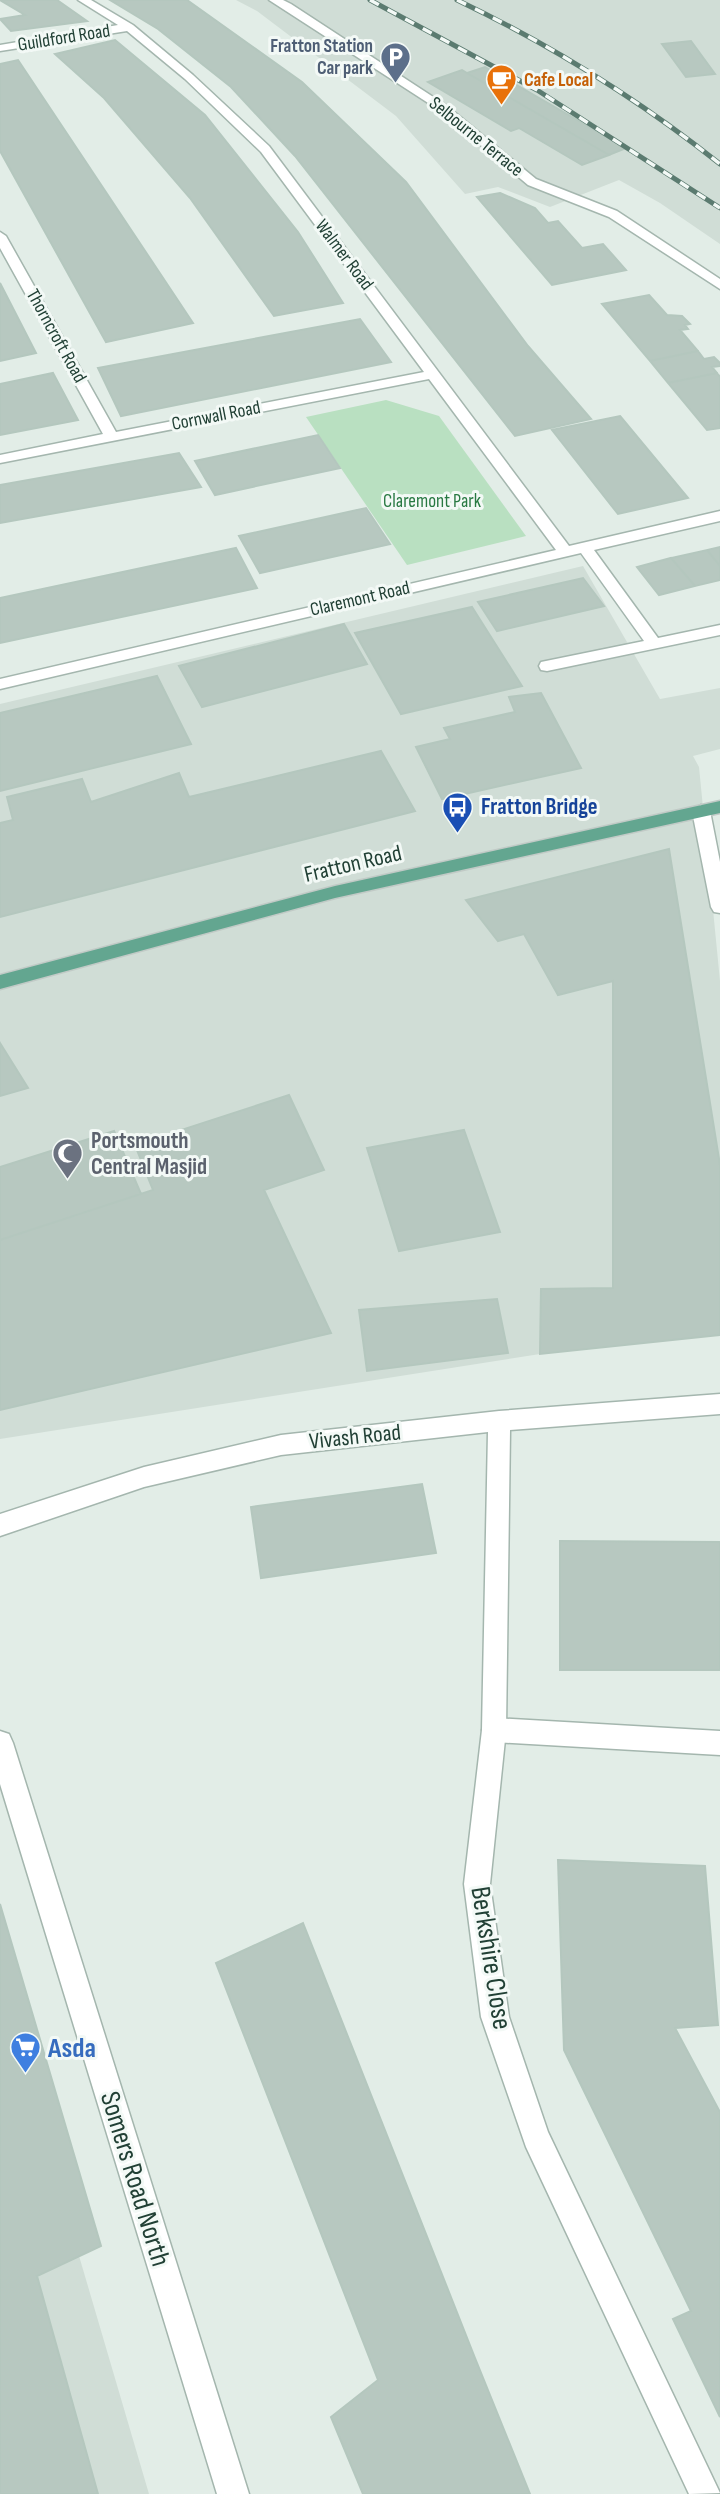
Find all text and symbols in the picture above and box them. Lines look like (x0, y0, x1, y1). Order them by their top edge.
street label: Guildford Road (16, 19, 112, 57)
place label: Fratton Station Car park (270, 35, 373, 80)
parking icon: Fratton Station Car park (379, 40, 413, 84)
cafe icon: Cafe Local (484, 63, 518, 107)
place label: Cafe Local (524, 69, 593, 92)
street label: Selbourne Terrace (424, 92, 528, 182)
street label: Walmer Road (310, 215, 378, 295)
street label: Thorncroft Road (21, 285, 91, 387)
street label: Cornwall Road (170, 396, 262, 436)
park label: Claremont Park (383, 490, 482, 513)
street label: Claremont Road (308, 576, 412, 622)
bus stop icon: Fratton Bridge (441, 790, 475, 834)
place label: Fratton Bridge (481, 793, 598, 821)
street label: Fratton Road (302, 839, 404, 889)
place label: Portsmouth Central Masjid (91, 1127, 207, 1181)
mosque icon: Portsmouth Central Masjid (51, 1137, 85, 1181)
street label: Vivash Road (308, 1418, 402, 1456)
street label: Berkshire Close (463, 1884, 519, 2032)
supermarket icon: Asda (8, 2031, 42, 2075)
place label: Asda (47, 2032, 96, 2065)
street label: Somers Road North (93, 2088, 177, 2270)

